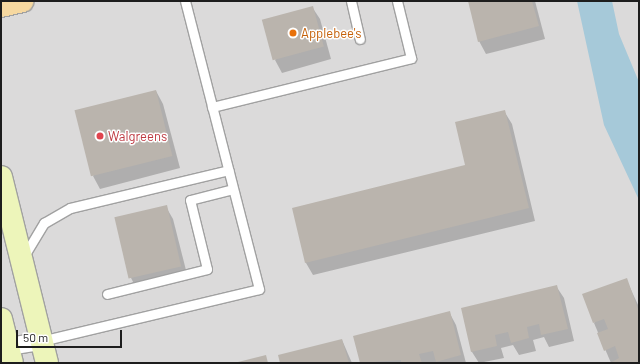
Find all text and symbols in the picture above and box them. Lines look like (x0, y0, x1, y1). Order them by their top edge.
place label: Applebee's (301, 25, 361, 41)
marker: Applebee's (288, 28, 298, 38)
place label: Walgreens (108, 128, 167, 144)
marker: Walgreens (95, 131, 105, 141)
scale bar (18, 322, 124, 348)
text: 50 m (23, 330, 48, 344)

